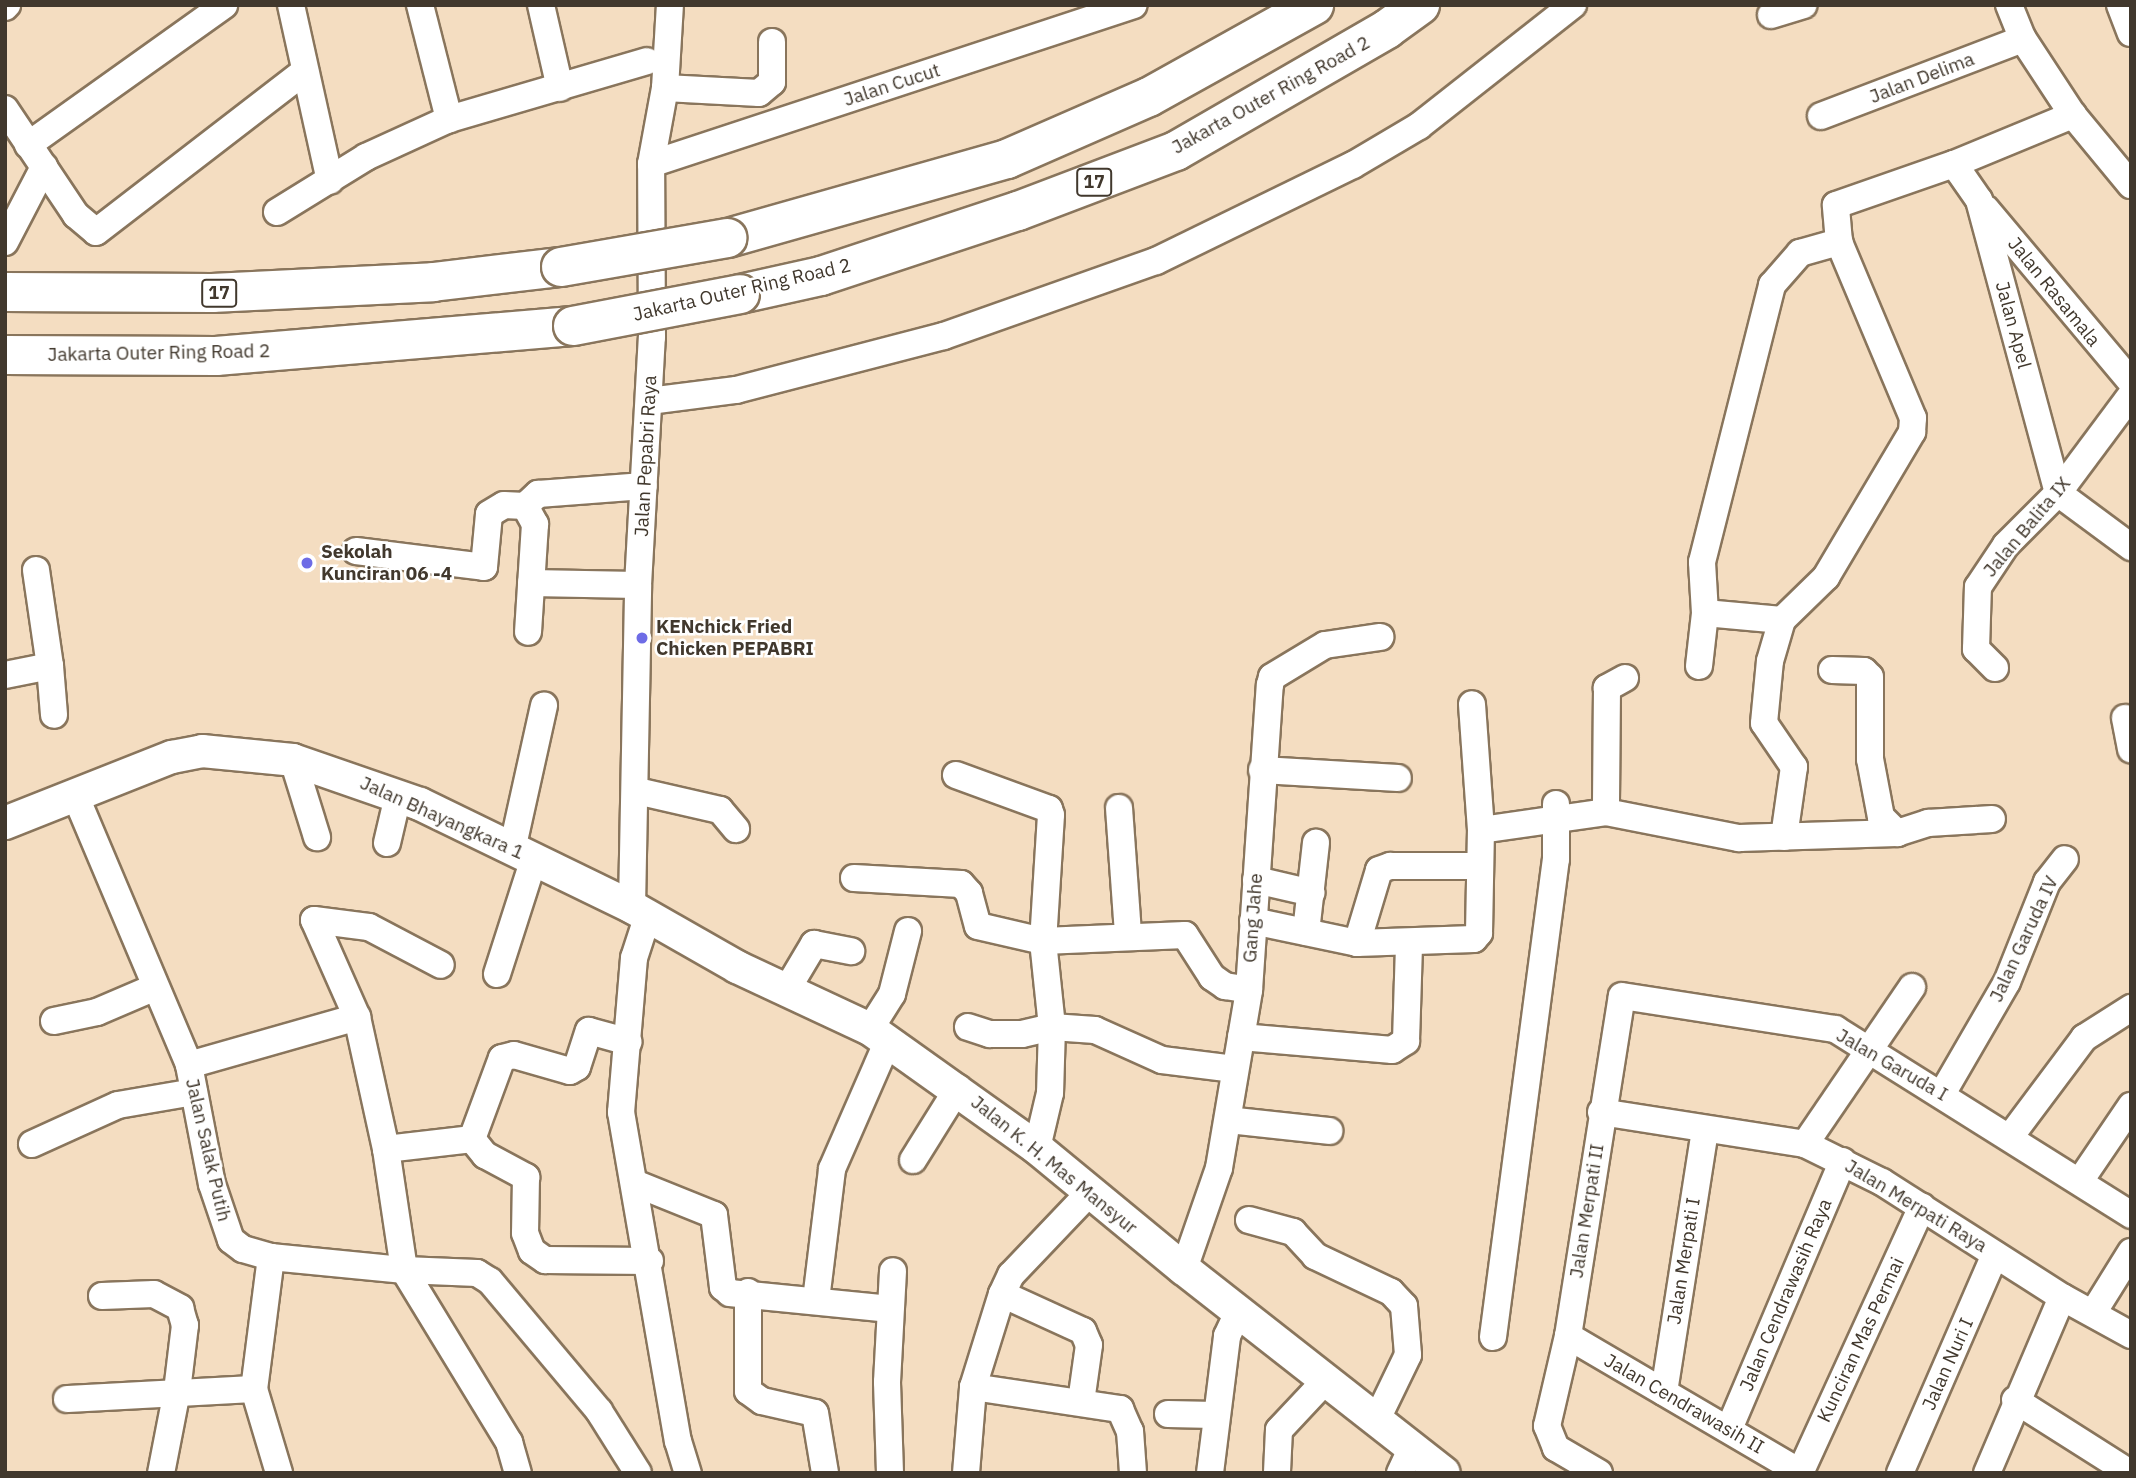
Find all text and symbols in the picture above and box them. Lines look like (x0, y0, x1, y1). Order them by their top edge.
street label: Jakarta Outer Ring Road 2 (1168, 31, 1374, 159)
street label: Jalan Delima (1866, 48, 1978, 108)
street label: Jalan Cucut (841, 59, 943, 111)
road number: 17 (1075, 168, 1113, 196)
street label: Jalan Rasamala (2003, 233, 2105, 351)
street label: Jakarta Outer Ring Road 2 (631, 254, 853, 326)
road number: 17 (200, 278, 238, 307)
street label: Jalan Apel (1990, 279, 2036, 371)
street label: Jakarta Outer Ring Road 2 (47, 340, 271, 366)
street label: Jalan Pepabri Raya (630, 375, 662, 537)
street label: Jalan Balita IX (1979, 472, 2075, 582)
place label: Sekolah Kunciran 06 -4 (321, 541, 452, 585)
marker: Sekolah Kunciran 06 -4 (299, 555, 315, 571)
place label: KENchick Fried Chicken PEPABRI (656, 616, 814, 660)
marker: KENchick Fried Chicken PEPABRI (634, 630, 650, 646)
street label: Jalan Bhayangkara 1 (357, 772, 527, 864)
street label: Gang Jahe (1238, 872, 1268, 964)
street label: Jalan Garuda IV (1985, 872, 2063, 1006)
street label: Jalan Garuda I (1832, 1024, 1952, 1106)
street label: Jalan Salak Putih (180, 1076, 236, 1224)
street label: Jalan K. H. Mas Mansyur (966, 1091, 1142, 1239)
street label: Jalan Merpati II (1565, 1142, 1609, 1280)
street label: Jalan Merpati Raya (1841, 1155, 1991, 1257)
street label: Jalan Cendrawasih Raya (1735, 1195, 1837, 1395)
street label: Jalan Merpati I (1663, 1196, 1705, 1326)
street label: Kunciran Mas Permai (1813, 1254, 1909, 1426)
street label: Jalan Nuri I (1918, 1314, 1978, 1414)
street label: Jalan Cendrawasih II (1600, 1349, 1768, 1459)

